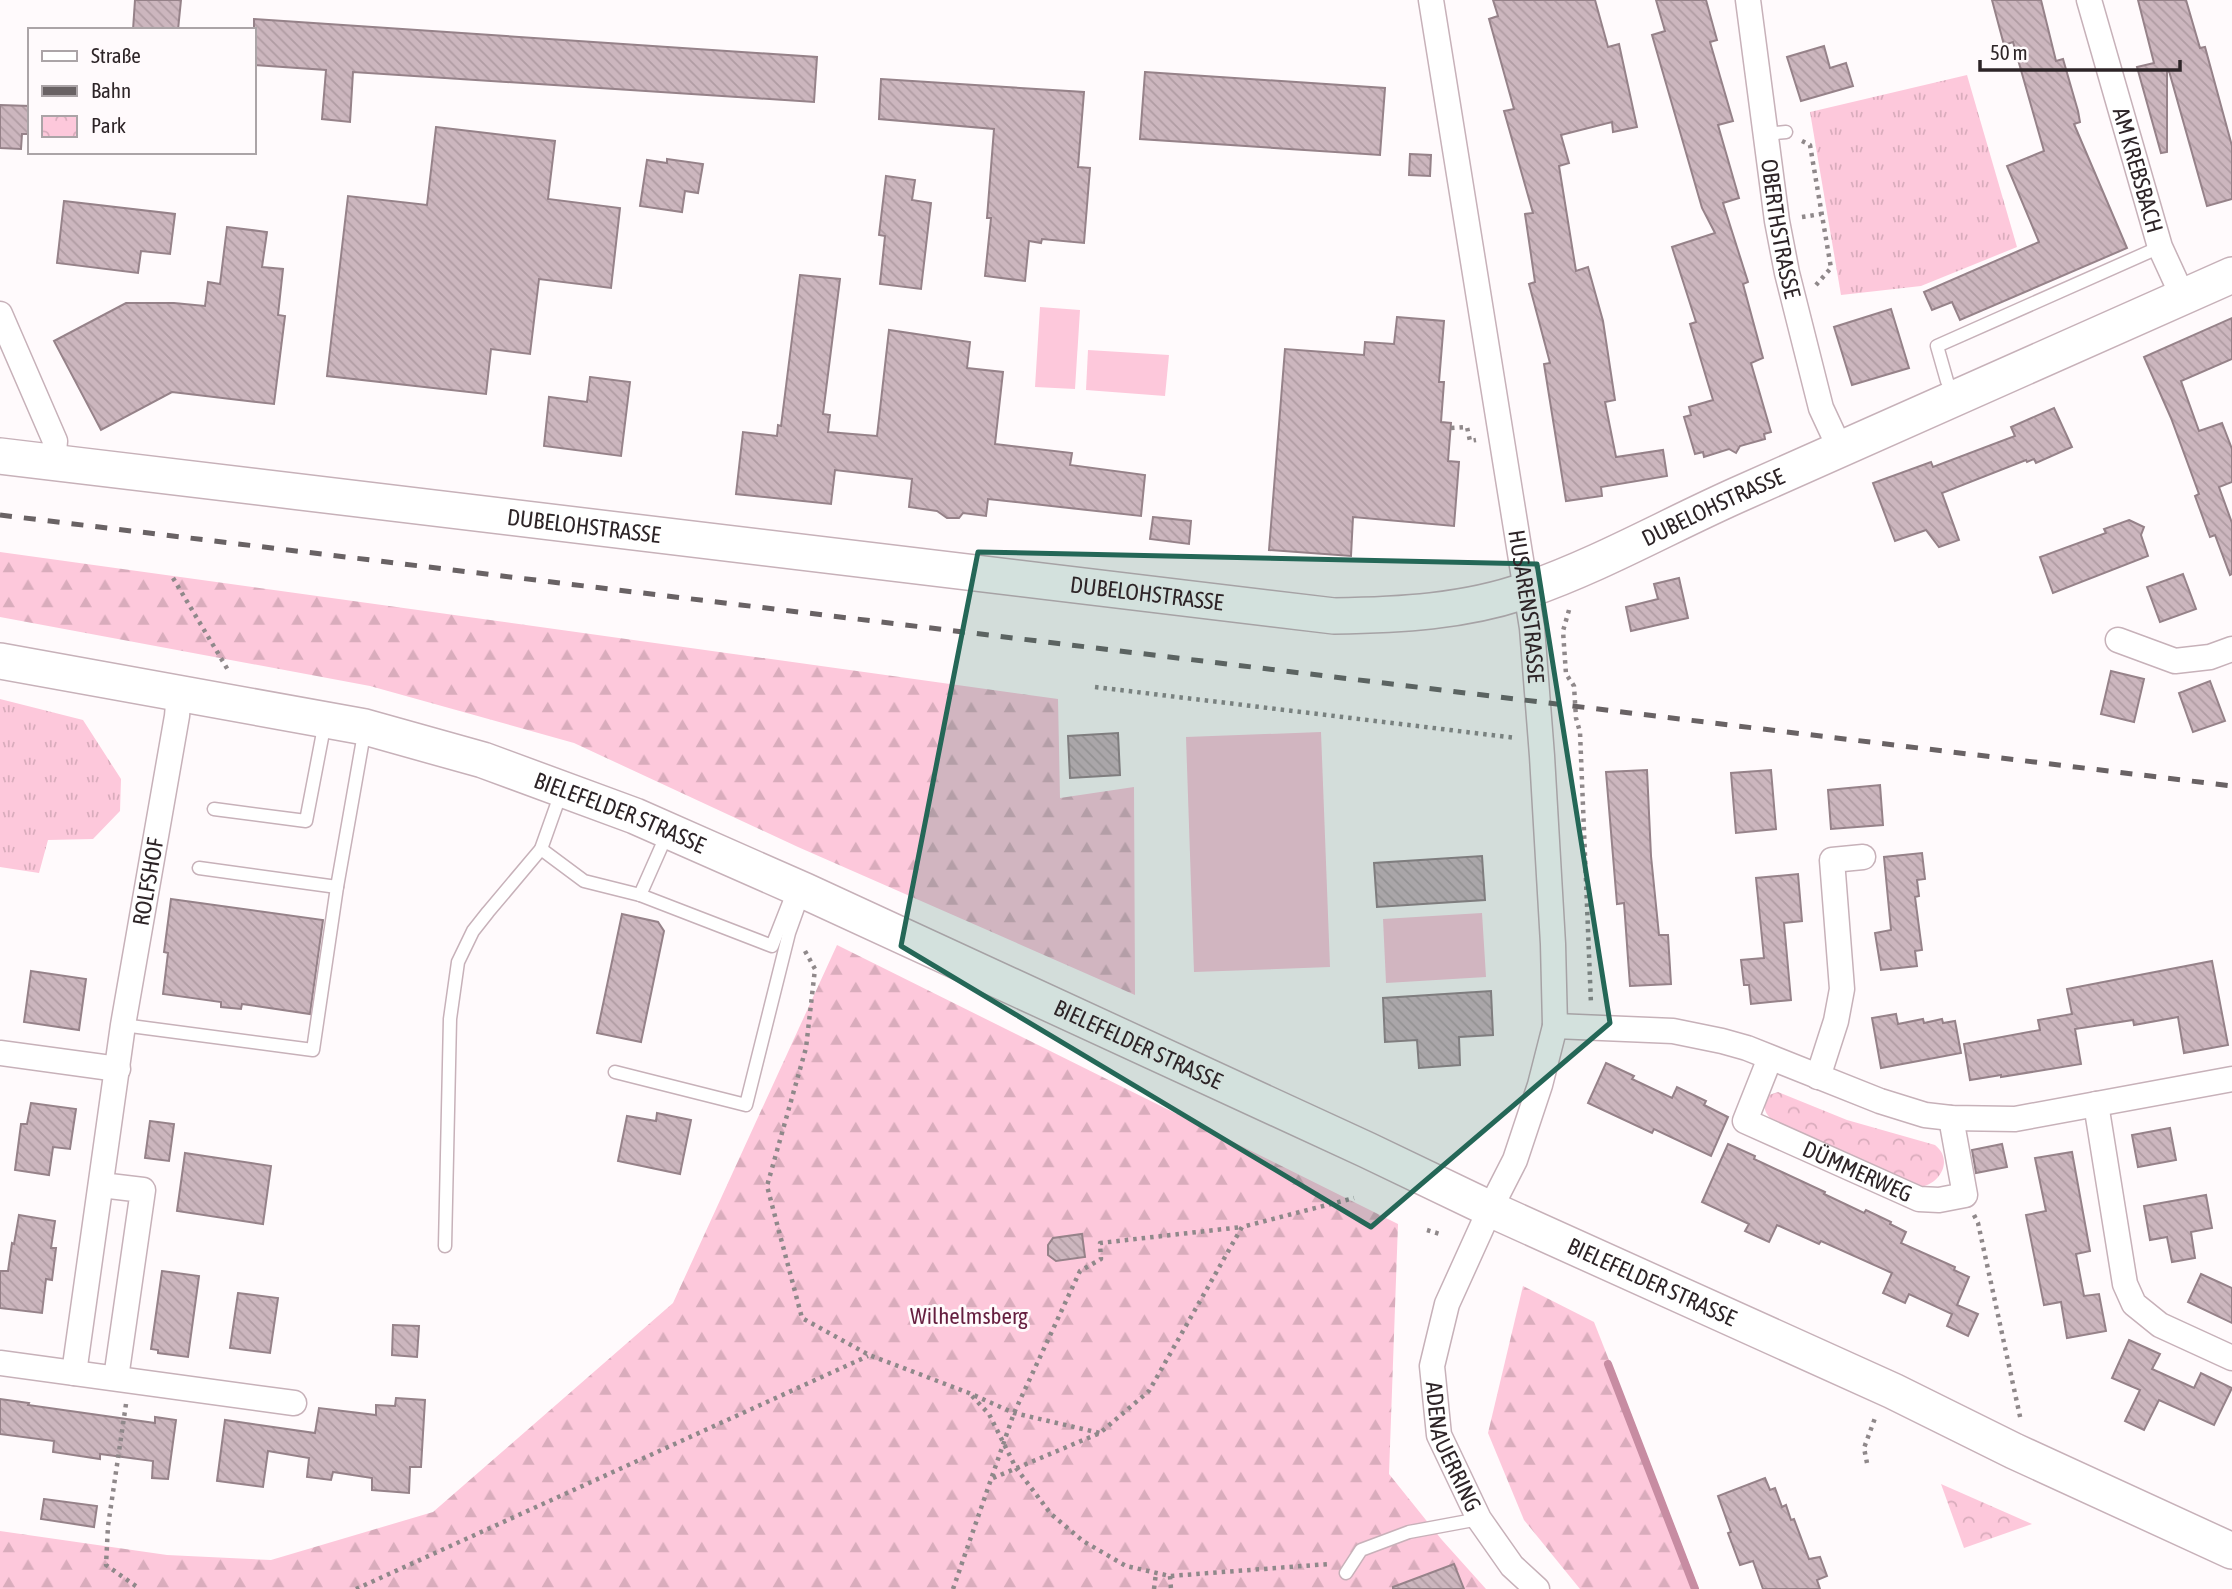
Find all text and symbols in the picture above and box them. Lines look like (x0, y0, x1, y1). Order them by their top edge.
legend (28, 28, 256, 154)
scale bar (1980, 28, 2180, 72)
text: 50 m (1990, 40, 2028, 64)
text: Straße (91, 43, 141, 67)
text: Bahn (91, 78, 131, 102)
street label: AM KREBSBACH (2108, 105, 2168, 236)
text: Park (91, 113, 126, 137)
street label: OBERTHSTRASSE (1756, 158, 1806, 301)
street label: DUBELOHSTRASSE (1638, 463, 1788, 552)
street label: DUBELOHSTRASSE (506, 504, 662, 548)
street label: HUSARENSTRASSE (1503, 528, 1549, 684)
street label: DUBELOHSTRASSE (1069, 571, 1225, 616)
street label: BIELEFELDER STRASSE (530, 767, 710, 859)
street label: ROLFSHOF (128, 835, 169, 928)
street label: BIELEFELDER STRASSE (1050, 995, 1227, 1095)
street label: DÜMMERWEG (1799, 1136, 1916, 1207)
street label: BIELEFELDER STRASSE (1563, 1233, 1740, 1332)
park label: Wilhelmsberg (910, 1303, 1028, 1329)
street label: ADENAUERRING (1421, 1380, 1487, 1516)

